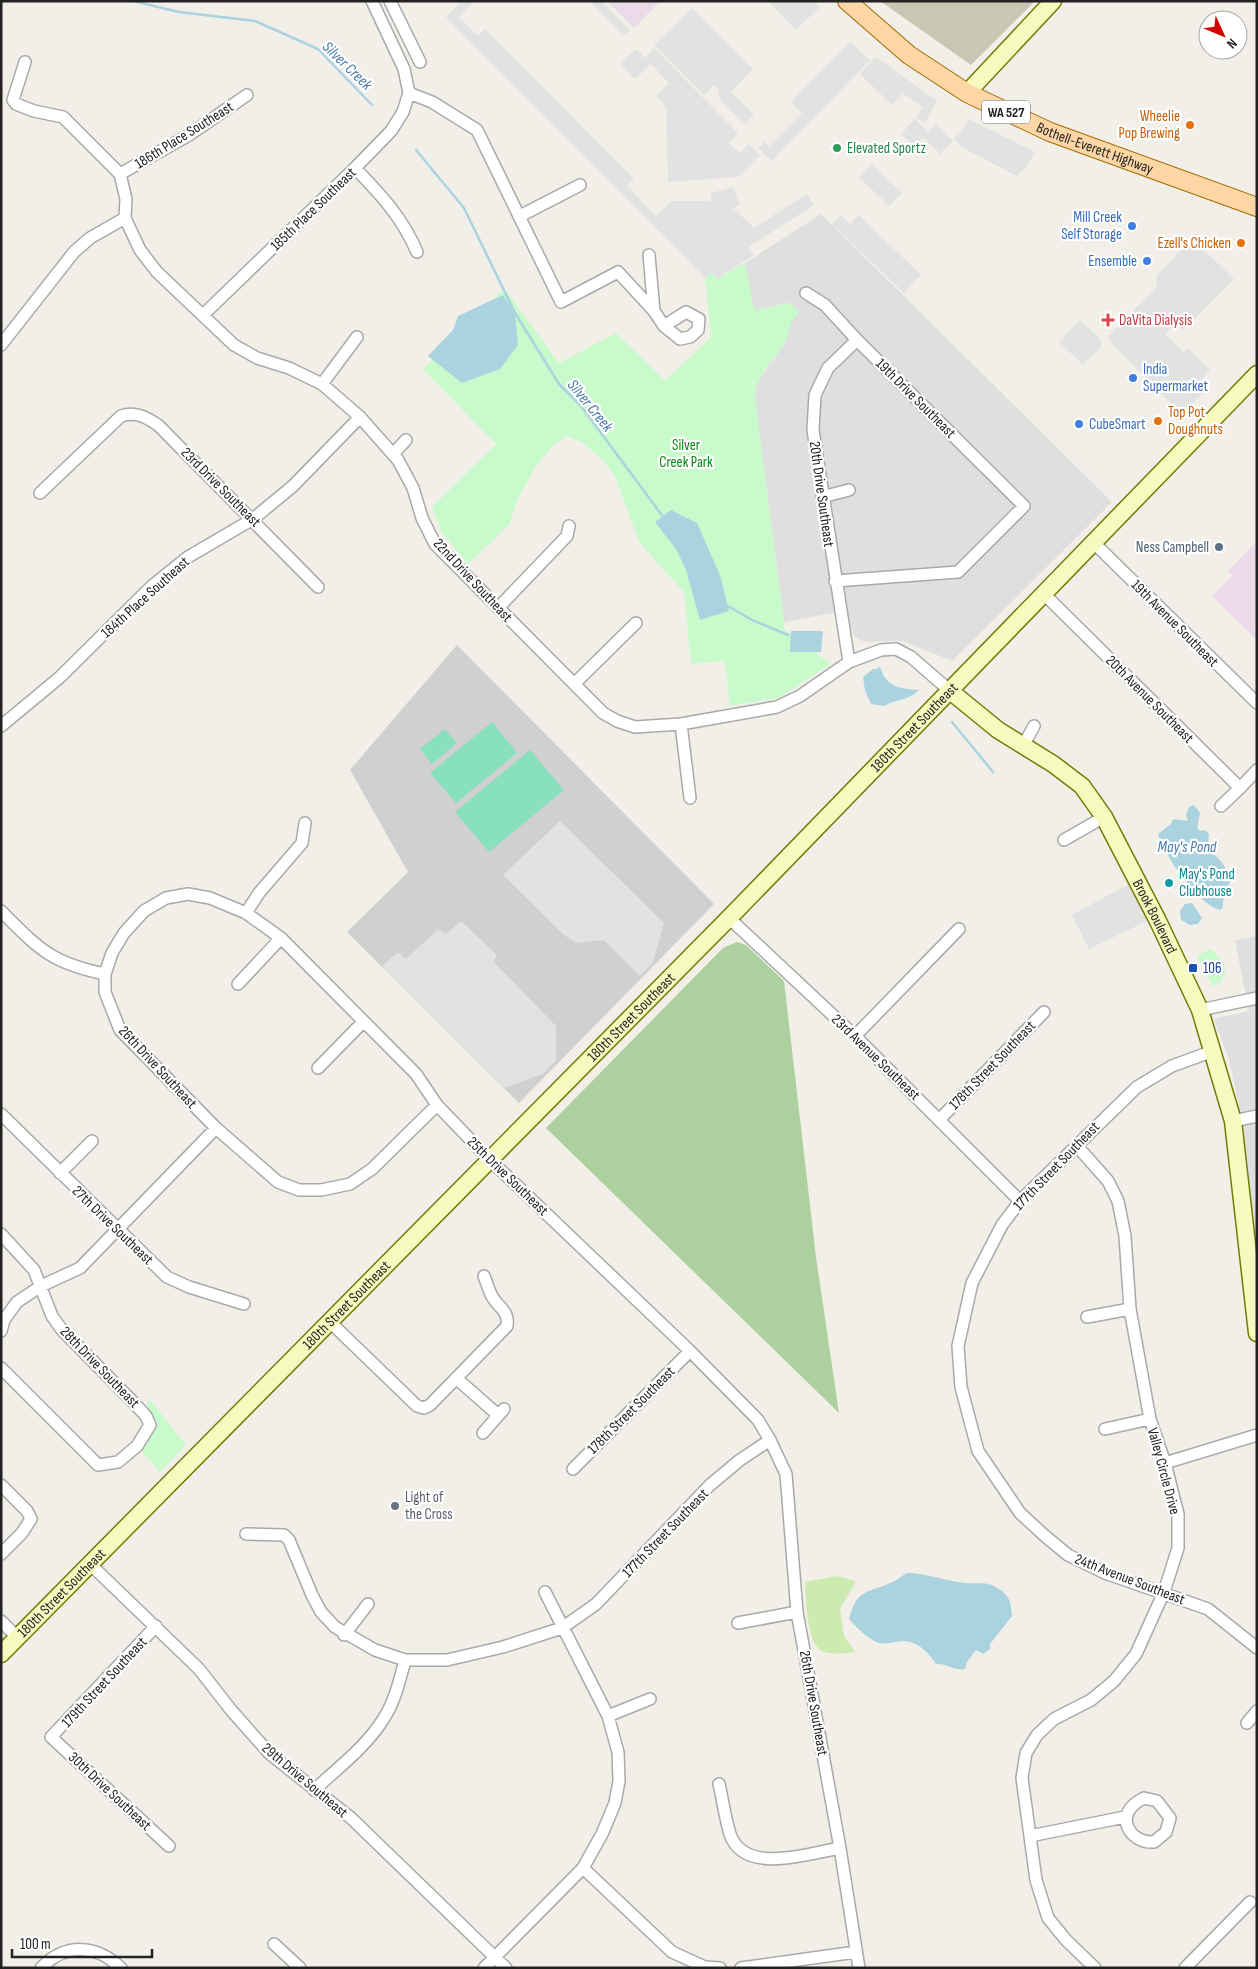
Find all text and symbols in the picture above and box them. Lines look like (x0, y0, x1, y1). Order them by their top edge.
north arrow (1198, 10, 1248, 60)
text: N (1223, 35, 1241, 52)
water label: Silver Creek (318, 38, 377, 95)
street label: 186th Place Southeast (131, 97, 237, 173)
road number: WA 527 (982, 100, 1030, 124)
place label: Wheelie Pop Brewing (1119, 107, 1180, 143)
street label: Bothell-Everett Highway (1033, 118, 1156, 179)
marker: Wheelie Pop Brewing (1184, 119, 1196, 131)
place label: Elevated Sportz (847, 139, 926, 158)
marker: Elevated Sportz (831, 142, 843, 154)
street label: 185th Place Southeast (266, 163, 361, 255)
place label: Mill Creek Self Storage (1061, 208, 1122, 244)
marker: Mill Creek Self Storage (1126, 220, 1138, 232)
place label: Ezell's Chicken (1157, 234, 1231, 253)
marker: Ezell's Chicken (1235, 237, 1247, 249)
place label: Ensemble (1088, 252, 1137, 271)
marker: Ensemble (1141, 255, 1153, 267)
place label: DaVita Dialysis (1119, 311, 1192, 330)
marker: DaVita Dialysis (1101, 313, 1115, 327)
street label: 19th Drive Southeast (872, 354, 960, 443)
place label: India Supermarket (1143, 360, 1208, 396)
marker: India Supermarket (1127, 372, 1139, 384)
water label: Silver Creek (563, 376, 617, 437)
place label: Top Pot Doughnuts (1168, 403, 1223, 439)
place label: CubeSmart (1089, 415, 1146, 434)
marker: Top Pot Doughnuts (1152, 415, 1164, 427)
marker: CubeSmart (1073, 418, 1085, 430)
park label: Silver Creek Park (659, 436, 713, 472)
street label: 20th Drive Southeast (805, 440, 838, 549)
street label: 23rd Drive Southeast (177, 443, 265, 532)
street label: 22nd Drive Southeast (429, 534, 517, 627)
place label: Ness Campbell (1136, 538, 1209, 557)
marker: Ness Campbell (1213, 541, 1225, 553)
street label: 184th Place Southeast (97, 552, 194, 642)
street label: 19th Avenue Southeast (1127, 576, 1223, 671)
street label: 20th Avenue Southeast (1102, 651, 1198, 748)
street label: 180th Street Southeast (867, 678, 963, 776)
water label: May's Pond (1158, 838, 1217, 857)
place label: May's Pond Clubhouse (1179, 865, 1235, 901)
street label: Brook Boulevard (1128, 876, 1181, 957)
marker: May's Pond Clubhouse (1163, 877, 1175, 889)
place label: 106 (1203, 959, 1222, 978)
marker: 106 (1187, 962, 1199, 974)
street label: 180th Street Southeast (583, 968, 680, 1066)
street label: 23rd Avenue Southeast (827, 1010, 924, 1105)
street label: 178th Street Southeast (945, 1016, 1040, 1114)
street label: 26th Drive Southeast (114, 1022, 201, 1113)
street label: 177th Street Southeast (1009, 1118, 1104, 1215)
street label: 25th Drive Southeast (463, 1133, 553, 1220)
street label: 27th Drive Southeast (68, 1182, 158, 1269)
street label: 180th Street Southeast (298, 1256, 395, 1354)
street label: 28th Drive Southeast (56, 1322, 144, 1413)
street label: 178th Street Southeast (583, 1362, 680, 1458)
street label: Valley Circle Drive (1143, 1426, 1184, 1517)
street label: 177th Street Southeast (618, 1485, 713, 1582)
place label: Light of the Cross (405, 1488, 453, 1524)
marker: Light of the Cross (389, 1500, 401, 1512)
street label: 180th Street Southeast (14, 1544, 110, 1642)
street label: 24th Avenue Southeast (1072, 1550, 1188, 1609)
street label: 179th Street Southeast (57, 1633, 152, 1732)
street label: 26th Drive Southeast (795, 1649, 832, 1758)
street label: 29th Drive Southeast (258, 1739, 352, 1822)
street label: 30th Drive Southeast (64, 1748, 155, 1835)
scale bar (12, 1926, 152, 1958)
text: 100 m (20, 1935, 51, 1954)

